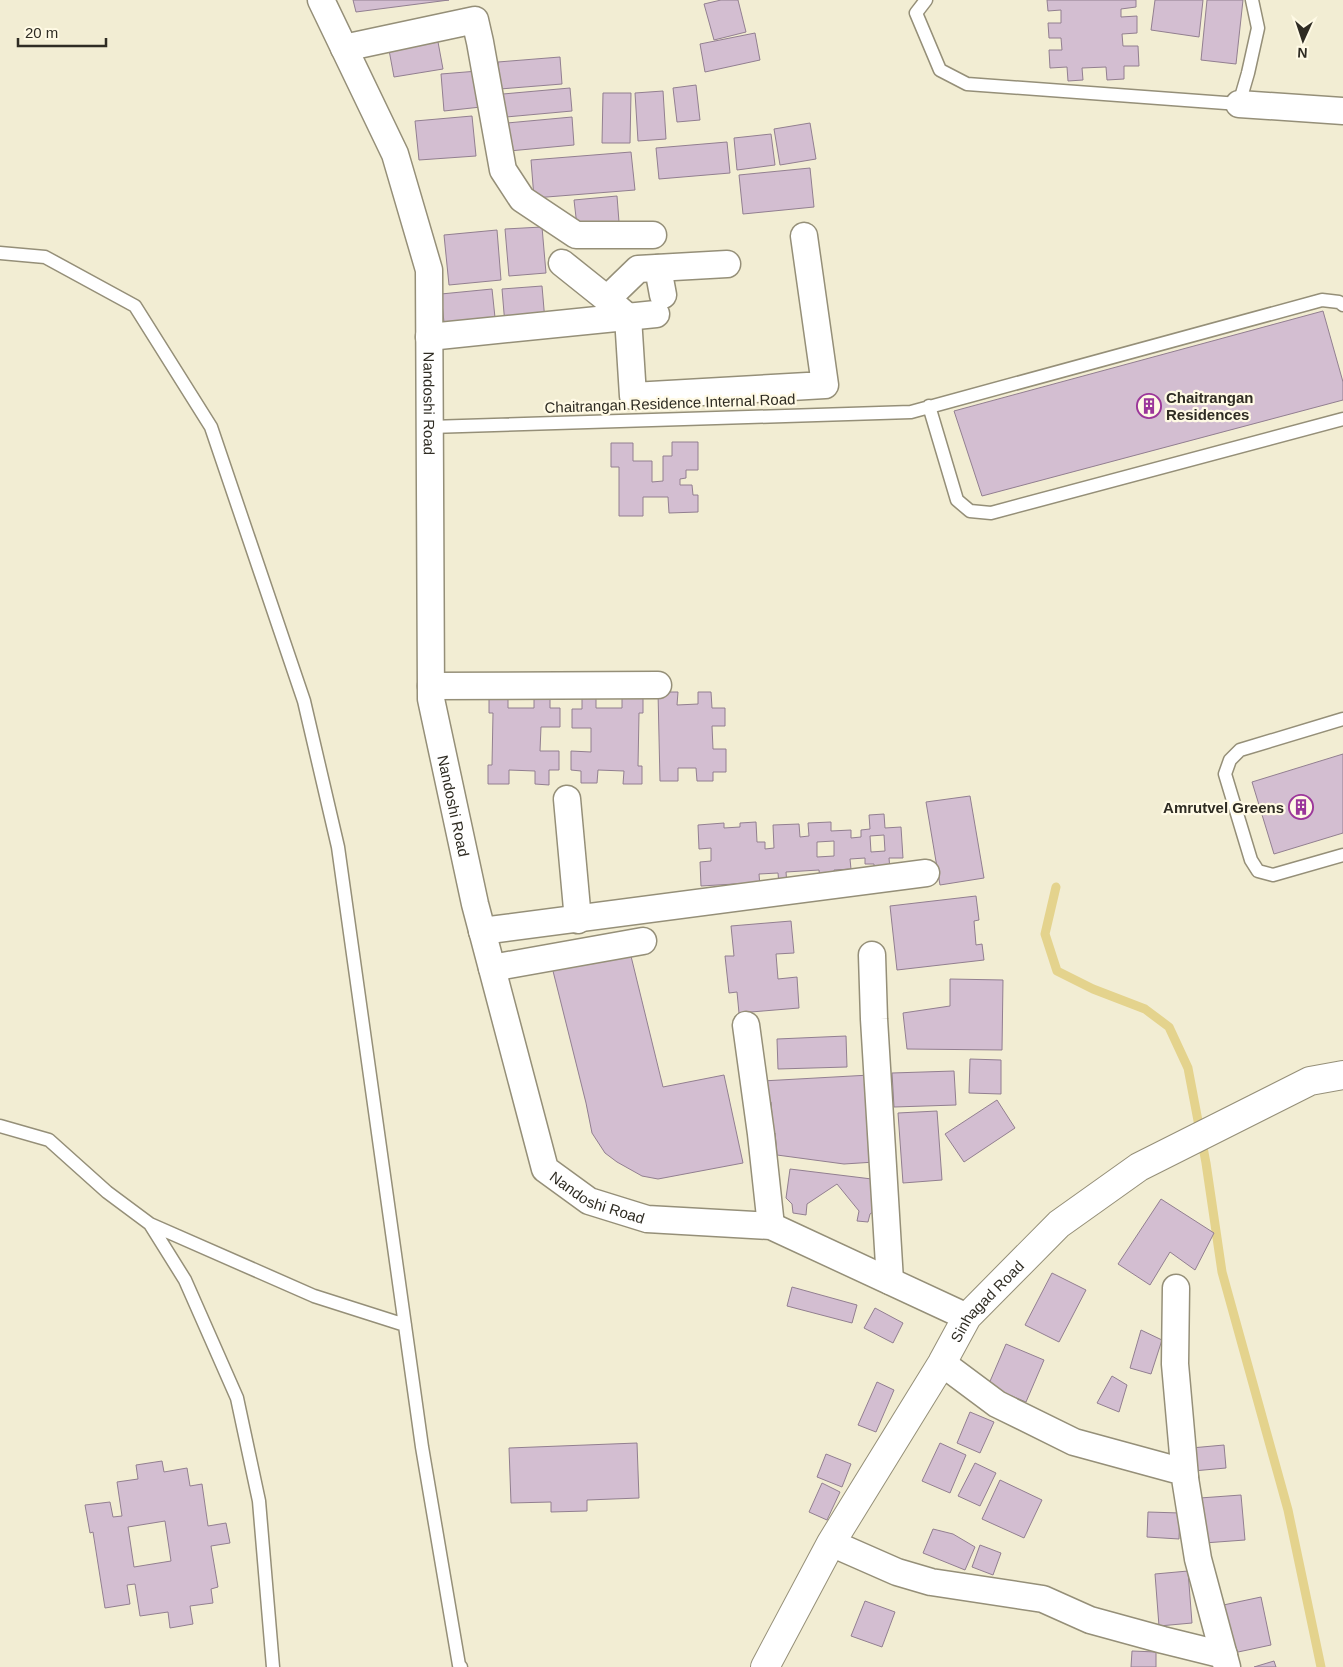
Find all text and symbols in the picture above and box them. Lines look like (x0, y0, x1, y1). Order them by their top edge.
scale bar (18, 15, 105, 47)
north arrow (1278, 15, 1328, 65)
text: 20 m (25, 24, 58, 41)
text: N (1297, 45, 1308, 61)
street label: Nandoshi Road (421, 351, 438, 455)
place label: Chaitrangan Residences (1166, 389, 1254, 423)
street label: Chaitrangan Residence Internal Road (544, 390, 796, 416)
building icon: Chaitrangan Residences (1136, 393, 1162, 419)
street label: Nandoshi Road (435, 753, 473, 858)
building icon: Amrutvel Greens (1288, 794, 1314, 820)
place label: Amrutvel Greens (1163, 799, 1284, 816)
street label: Nandoshi Road (547, 1167, 647, 1226)
street label: Sinhagad Road (947, 1257, 1027, 1345)

